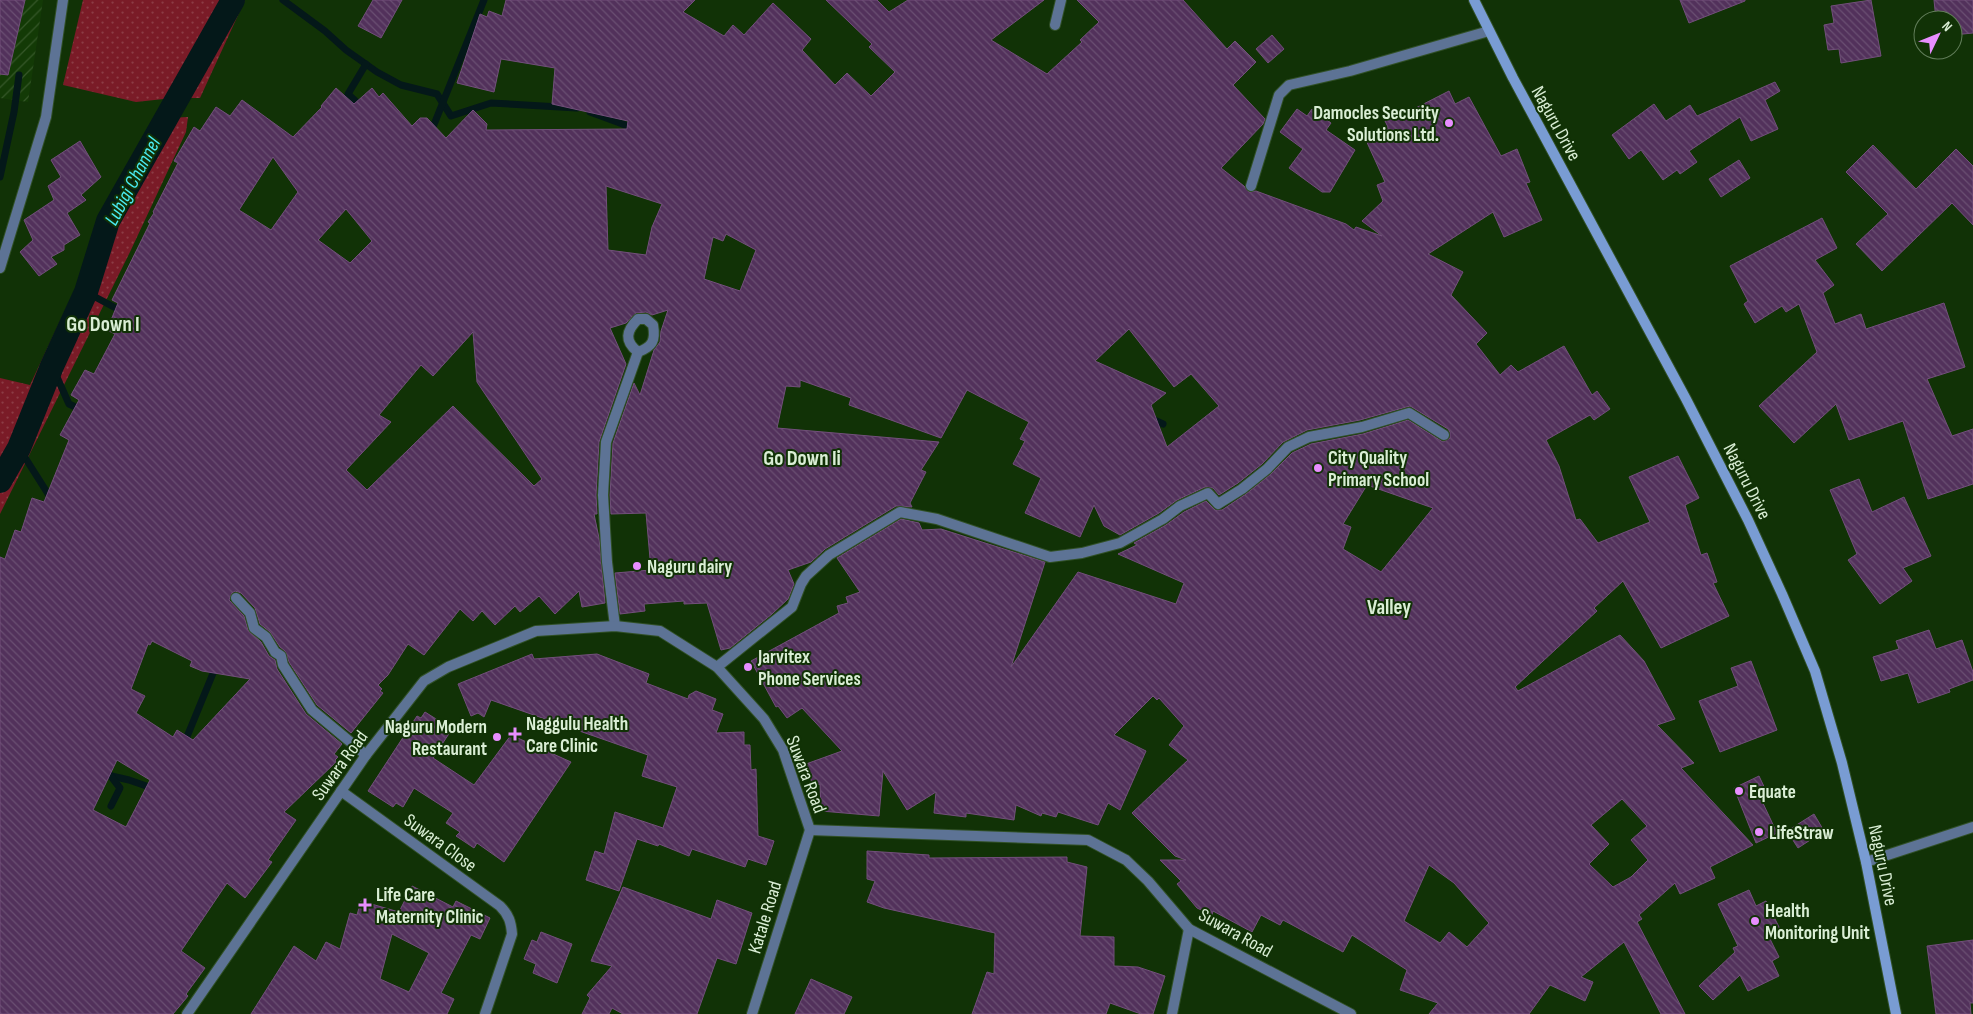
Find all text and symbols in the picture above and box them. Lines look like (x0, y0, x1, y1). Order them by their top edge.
north arrow (1913, 10, 1963, 60)
text: N (1938, 18, 1956, 35)
street label: Naguru Drive (1526, 82, 1586, 165)
place label: Damocles Security Solutions Ltd. (1313, 102, 1439, 147)
marker: Damocles Security Solutions Ltd. (1443, 117, 1455, 129)
water label: Lubigi Channel (100, 132, 167, 230)
district label: Go Down I (66, 312, 140, 337)
street label: Naguru Drive (1718, 440, 1776, 523)
district label: Go Down Ii (763, 446, 841, 471)
place label: City Quality Primary School (1328, 447, 1429, 492)
marker: City Quality Primary School (1312, 462, 1324, 474)
place label: Naguru dairy (647, 556, 732, 579)
marker: Naguru dairy (631, 560, 643, 572)
district label: Valley (1367, 595, 1411, 620)
place label: Jarvitex Phone Services (757, 646, 861, 691)
marker: Jarvitex Phone Services (742, 661, 754, 673)
place label: Naggulu Health Care Clinic (526, 713, 628, 758)
place label: Naguru Modern Restaurant (385, 716, 487, 761)
street label: Suwara Road (307, 726, 373, 805)
marker: Naggulu Health Care Clinic (508, 727, 522, 741)
marker: Naguru Modern Restaurant (491, 731, 503, 743)
street label: Suwara Road (780, 733, 831, 816)
place label: Equate (1749, 781, 1796, 804)
marker: Equate (1733, 785, 1745, 797)
street label: Suwara Close (399, 809, 481, 877)
place label: LifeStraw (1769, 822, 1834, 845)
street label: Naguru Drive (1863, 823, 1902, 908)
marker: LifeStraw (1753, 826, 1765, 838)
street label: Katale Road (744, 878, 787, 957)
place label: Life Care Maternity Clinic (376, 884, 484, 929)
marker: Life Care Maternity Clinic (358, 898, 372, 912)
place label: Health Monitoring Unit (1765, 900, 1870, 945)
street label: Suwara Road (1194, 904, 1276, 963)
marker: Health Monitoring Unit (1749, 915, 1761, 927)

